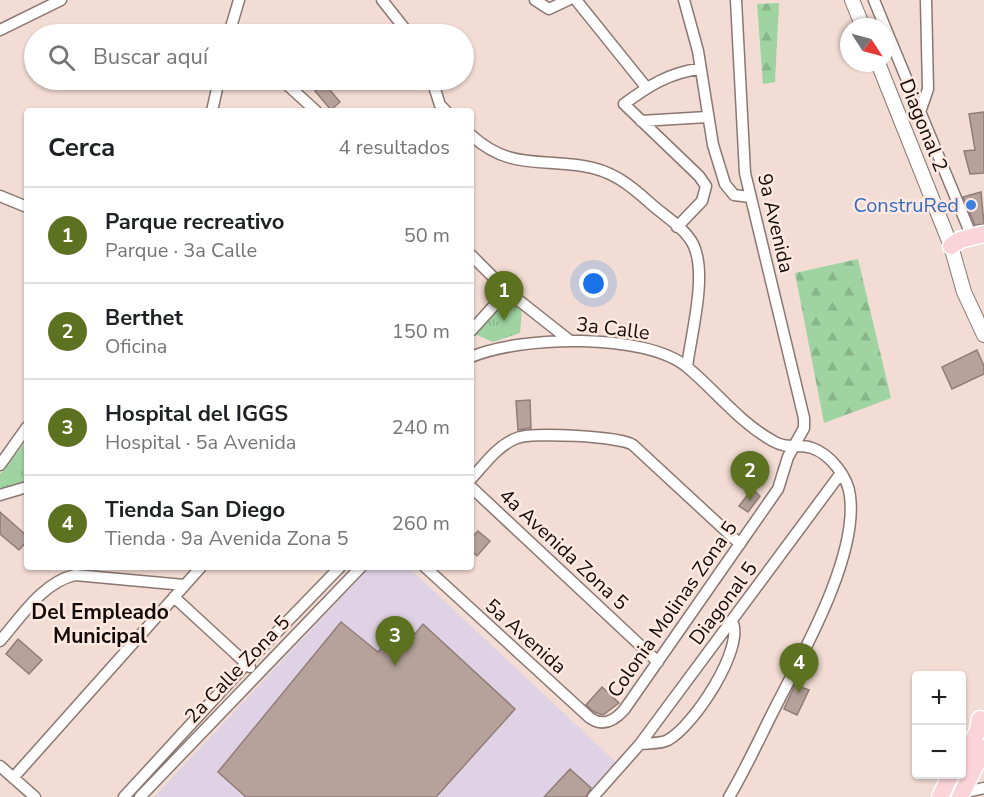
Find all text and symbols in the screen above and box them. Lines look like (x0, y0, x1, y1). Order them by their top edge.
north arrow (840, 18, 894, 72)
search box (24, 24, 474, 90)
icon: search (45, 41, 78, 74)
text: Buscar aquí (93, 42, 208, 72)
street label: Diagonal 2 (893, 75, 954, 176)
text: Cerca (48, 130, 115, 165)
text: 4 resultados (339, 134, 450, 161)
street label: 9a Avenida (751, 171, 800, 275)
place label: ConstruRed (853, 192, 959, 219)
marker: ConstruRed (964, 198, 978, 212)
text: Parque recreativo (105, 207, 284, 237)
text: 1 (62, 222, 74, 249)
text: 50 m (404, 222, 450, 249)
text: Parque · 3a Calle (105, 237, 257, 264)
your location (579, 269, 608, 298)
pin: 1 (484, 272, 524, 321)
text: Berthet (105, 303, 183, 333)
street label: 3a Calle (575, 311, 651, 346)
text: 2 (62, 318, 74, 345)
text: 150 m (392, 318, 450, 345)
text: Oficina (105, 333, 167, 360)
text: Hospital del IGGS (105, 399, 288, 429)
text: 3 (62, 414, 74, 441)
text: 240 m (392, 414, 450, 441)
text: Hospital · 5a Avenida (105, 429, 296, 456)
pin: 2 (730, 452, 770, 501)
street label: 4a Avenida Zona 5 (493, 482, 634, 616)
text: Tienda San Diego (105, 495, 285, 525)
text: 4 (62, 510, 74, 537)
text: 260 m (392, 510, 450, 537)
street label: Colonia Molinas Zona 5 (601, 516, 744, 703)
text: Tienda · 9a Avenida Zona 5 (105, 525, 348, 552)
street label: Diagonal 5 (683, 556, 764, 651)
street label: 5a Avenida (479, 593, 572, 680)
district label: Del Empleado Municipal (31, 598, 169, 650)
street label: 2a Calle Zona 5 (179, 609, 296, 729)
pin: 3 (376, 616, 414, 666)
pin: 4 (780, 644, 818, 693)
map controls (912, 671, 966, 779)
button: + (912, 671, 966, 725)
button: − (912, 725, 966, 779)

